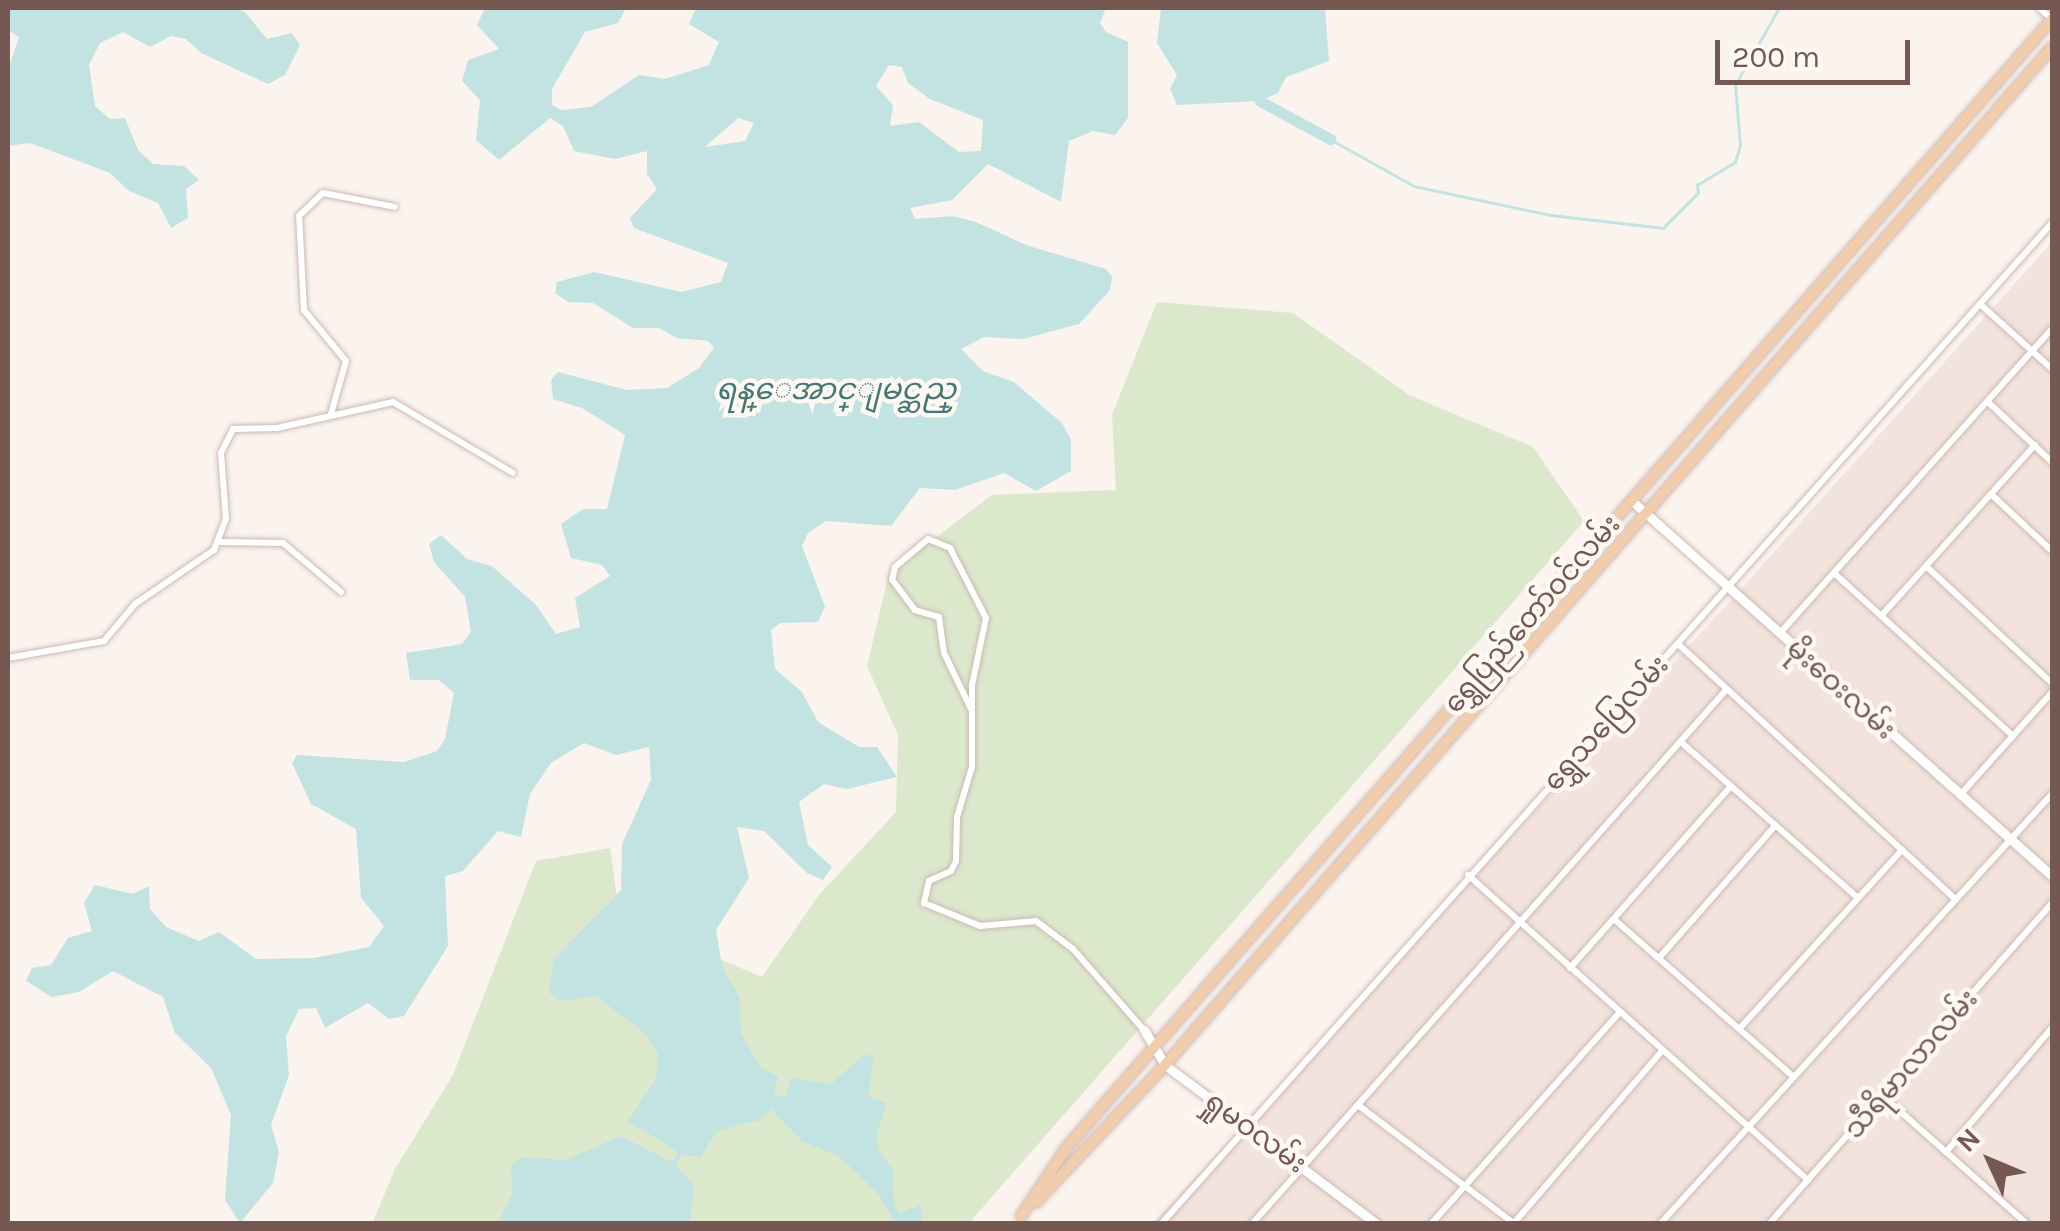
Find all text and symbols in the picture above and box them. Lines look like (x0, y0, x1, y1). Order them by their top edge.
scale bar (1720, 20, 1915, 82)
text: 200 m (1732, 39, 1820, 75)
water label: ရန္ေအာင္ျမင္ဆည္ (716, 371, 956, 407)
street label: ရွှေပြည်တော်ဝင်လမ်း (1437, 508, 1627, 720)
street label: မိုးဝေးလမ်း (1780, 631, 1902, 747)
street label: ရွှေသပြေလမ်း (1536, 648, 1676, 798)
street label: သီရိမာလာလမ်း (1837, 982, 1985, 1146)
street label: ရှုမဝလမ်း (1197, 1083, 1313, 1181)
north arrow (1940, 1111, 2040, 1211)
text: N (1949, 1121, 1987, 1159)

